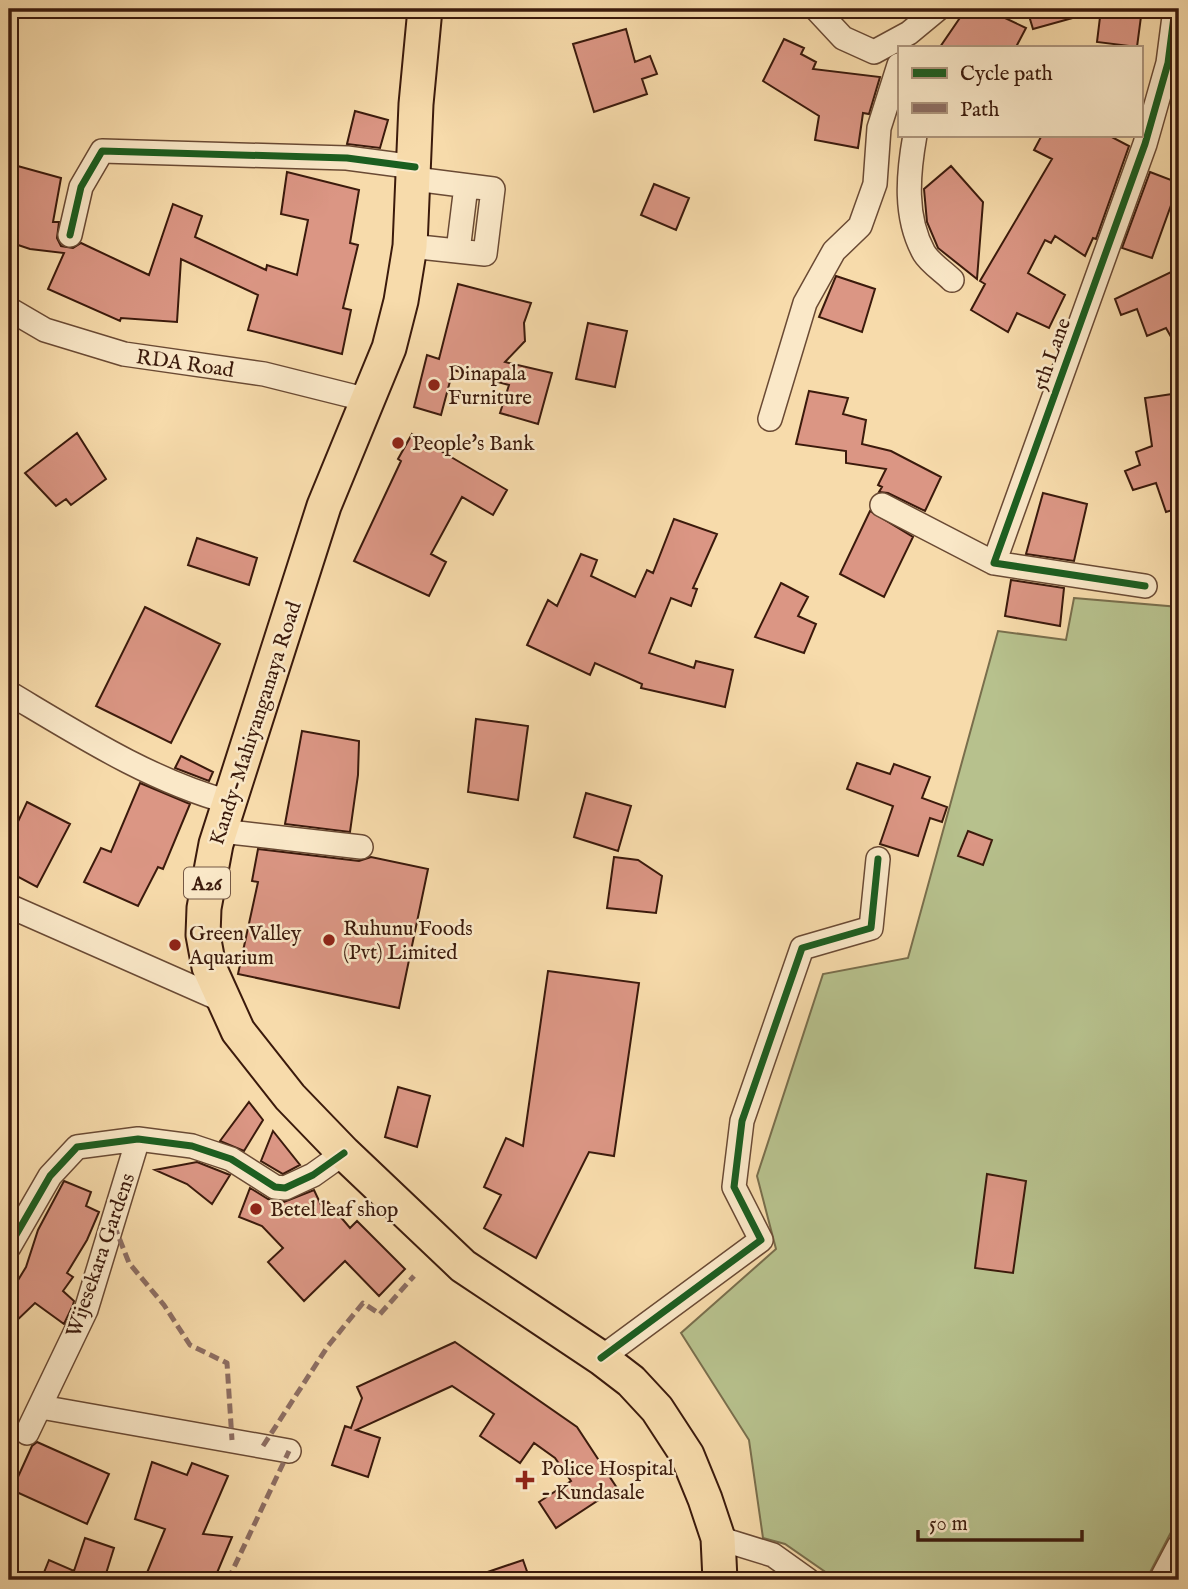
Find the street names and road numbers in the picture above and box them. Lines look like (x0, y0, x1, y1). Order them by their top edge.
street label: 5th Lane (1027, 314, 1078, 395)
street label: RDA Road (134, 344, 236, 385)
street label: Kandy-Mahiyanganaya Road (204, 598, 309, 849)
road number: A26 (184, 868, 230, 898)
street label: Wijesekara Gardens (61, 1170, 142, 1341)

